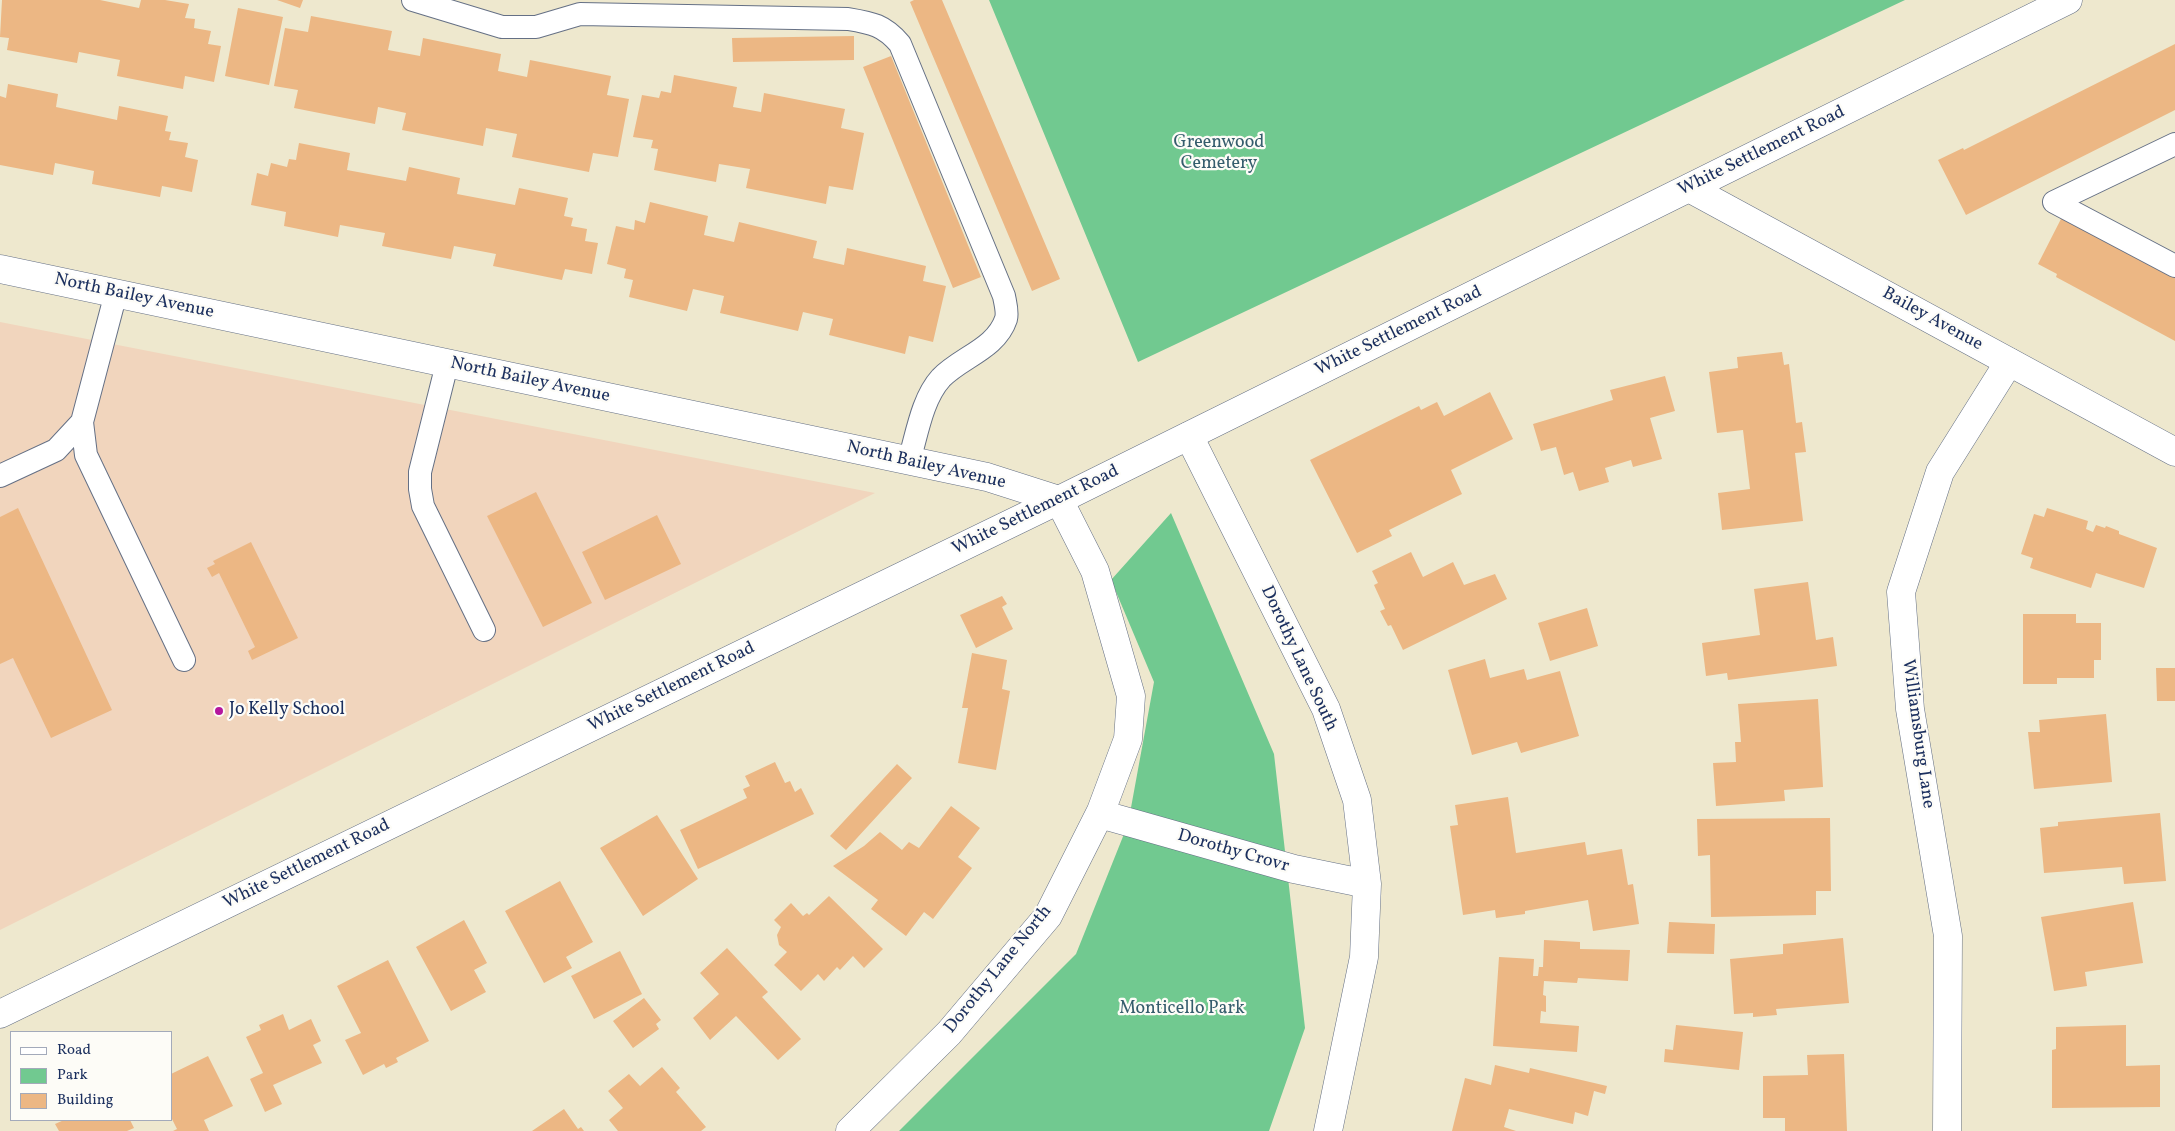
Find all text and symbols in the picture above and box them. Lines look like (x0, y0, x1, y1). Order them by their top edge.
street label: White Settlement Road (1675, 102, 1849, 202)
park label: Greenwood Cemetery (1174, 133, 1264, 176)
street label: North Bailey Avenue (52, 270, 216, 324)
street label: White Settlement Road (1312, 282, 1486, 382)
street label: Bailey Avenue (1878, 284, 1986, 356)
street label: North Bailey Avenue (448, 354, 612, 408)
street label: North Bailey Avenue (844, 437, 1008, 495)
street label: White Settlement Road (949, 461, 1123, 561)
street label: Dorothy Lane South (1255, 583, 1341, 735)
street label: White Settlement Road (585, 638, 759, 738)
street label: Williamsburg Lane (1896, 658, 1938, 810)
place label: Jo Kelly School (229, 700, 345, 722)
marker: Jo Kelly School (213, 705, 225, 717)
street label: White Settlement Road (220, 815, 394, 915)
street label: Dorothy Crovr (1175, 826, 1291, 878)
street label: Dorothy Lane North (941, 901, 1057, 1039)
park label: Monticello Park (1119, 999, 1245, 1021)
legend (10, 1031, 172, 1121)
text: Road (57, 1040, 91, 1061)
text: Park (57, 1065, 88, 1086)
text: Building (57, 1090, 113, 1111)

